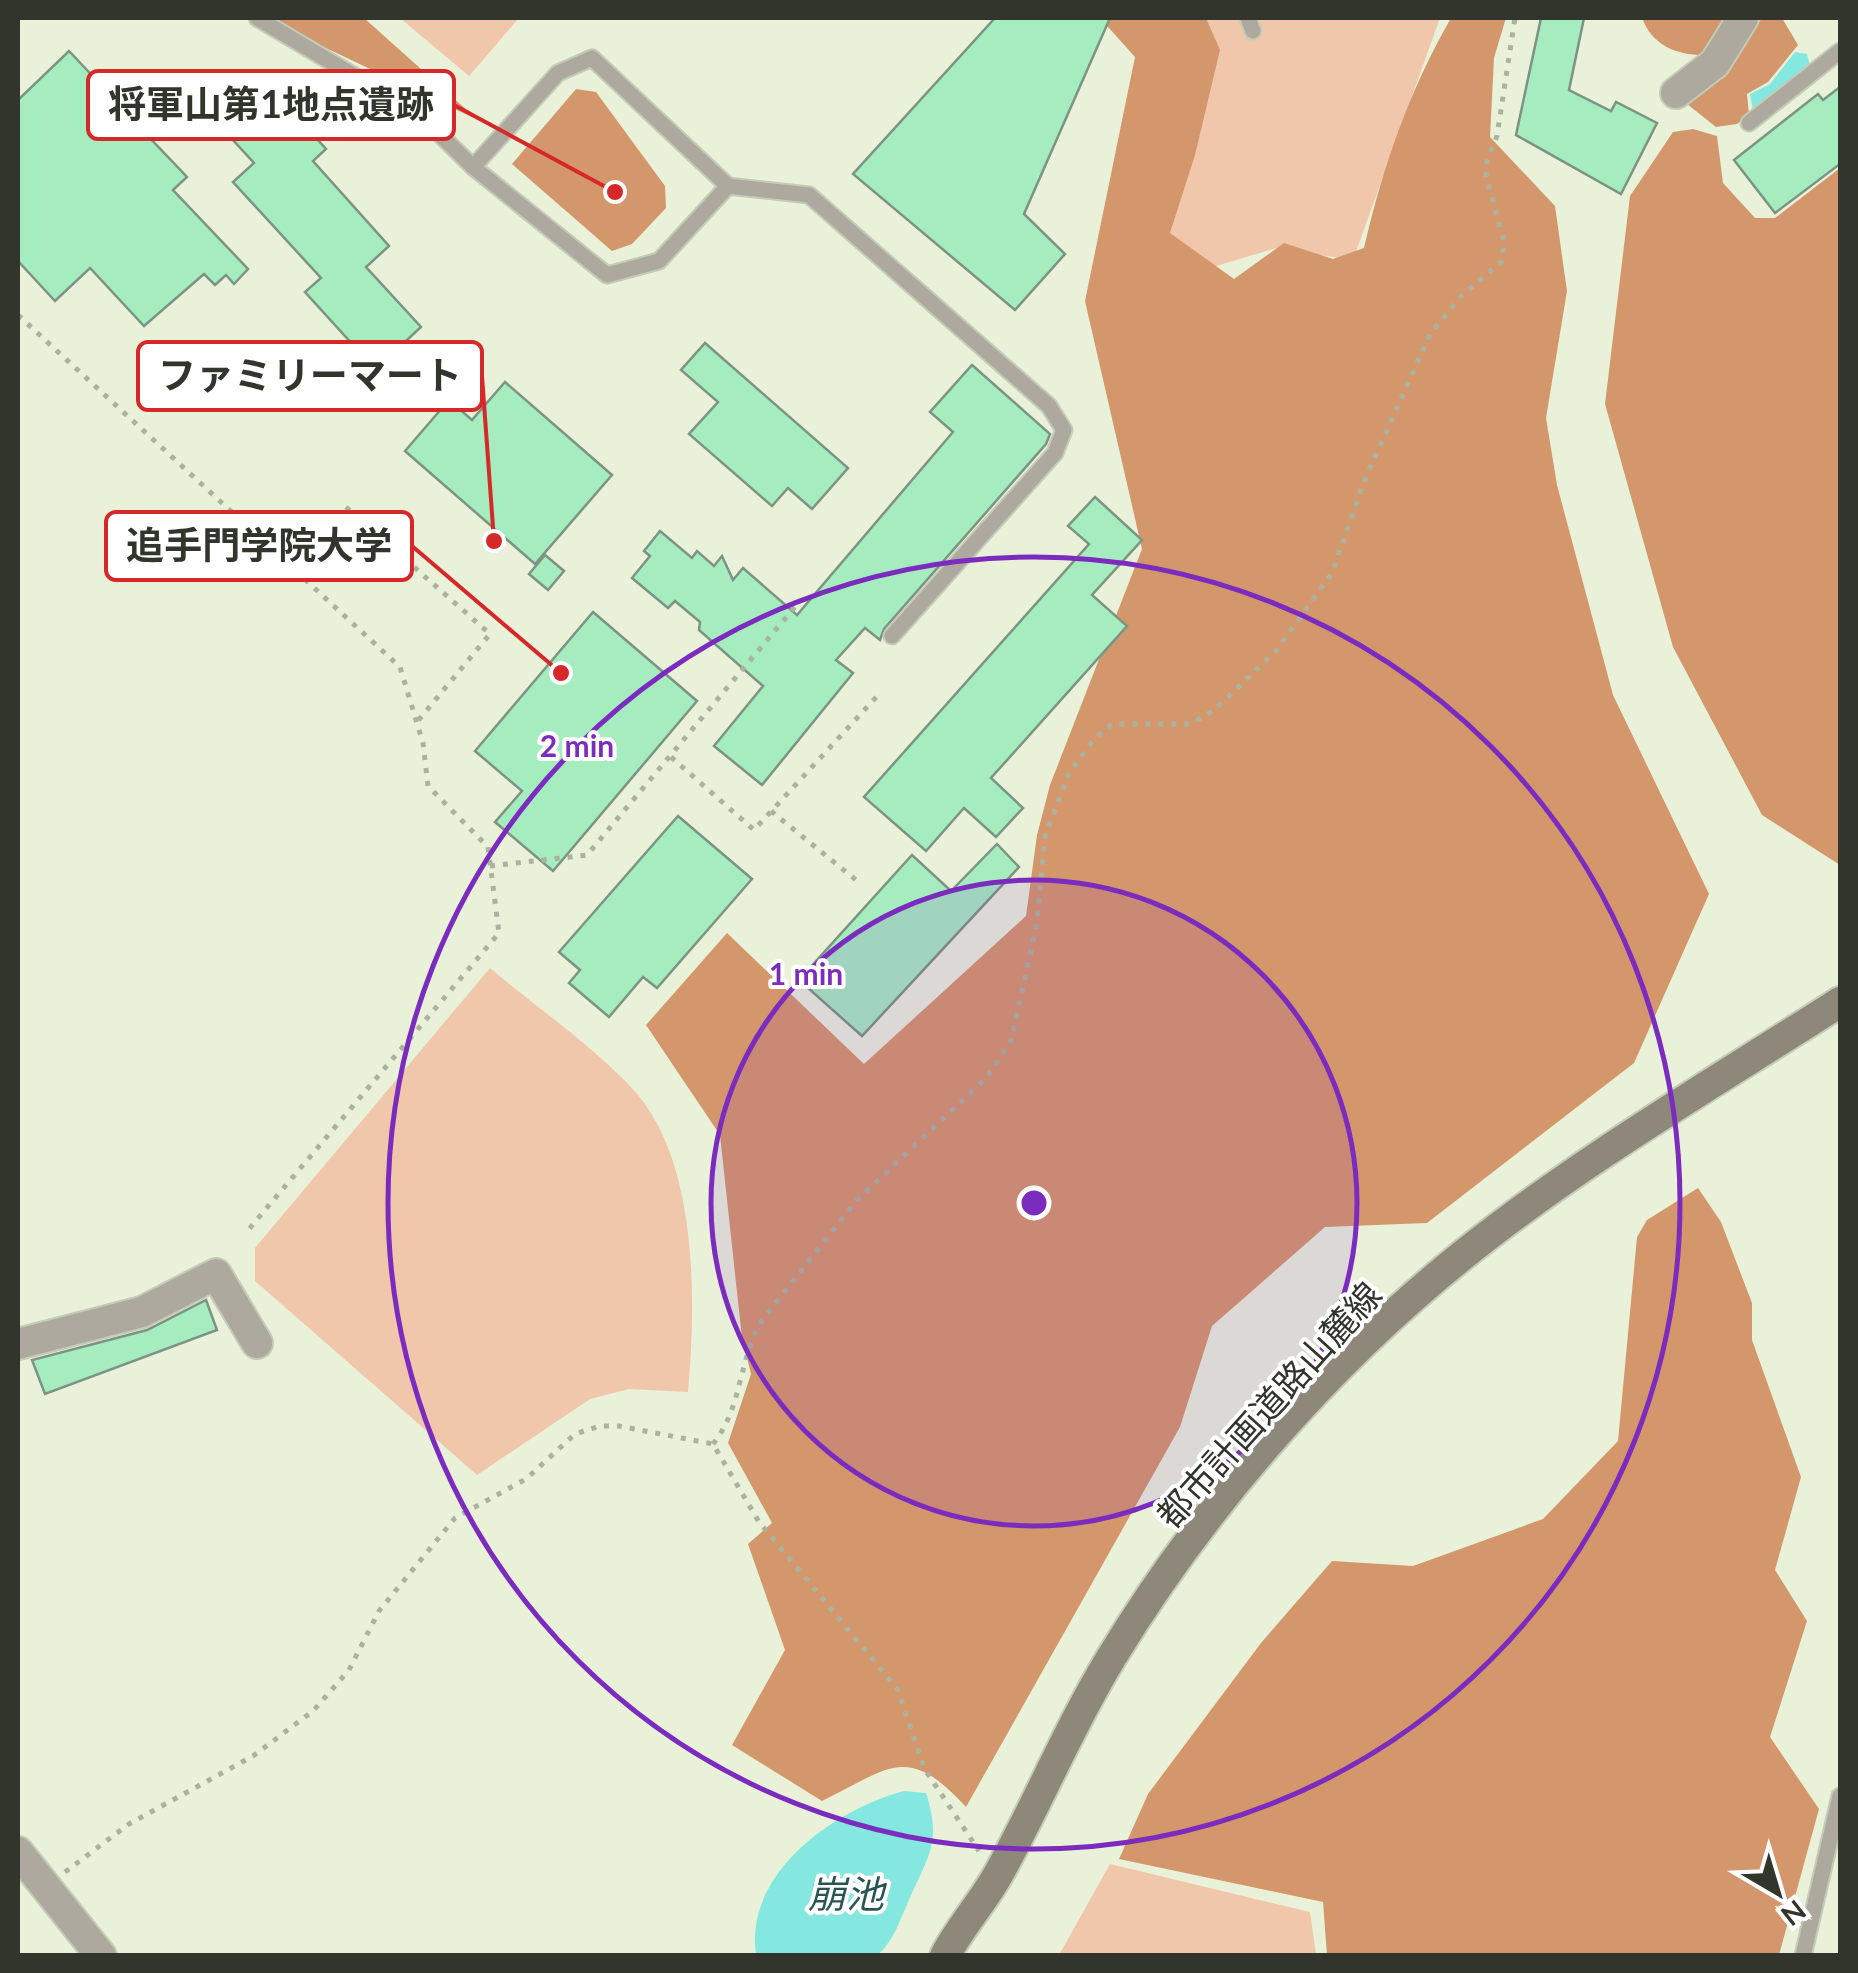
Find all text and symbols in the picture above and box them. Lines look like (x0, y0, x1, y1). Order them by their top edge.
callout: 将軍山第1地点遺跡 (88, 71, 454, 139)
text: 将軍山第1地点遺跡 (108, 80, 434, 126)
callout: ファミリーマート (138, 342, 482, 410)
text: ファミリーマート (158, 351, 462, 397)
callout: 追手門学院大学 (106, 512, 412, 580)
text: 追手門学院大学 (126, 521, 392, 567)
text: 2 min (540, 727, 614, 763)
text: 1 min (769, 955, 843, 991)
centre of rings (1016, 1185, 1052, 1221)
street label: 都市計画道路山麓線 (1147, 1273, 1389, 1535)
north arrow (1728, 1843, 1828, 1943)
water label: 崩池 (808, 1870, 888, 1916)
text: N (1775, 1893, 1813, 1934)

